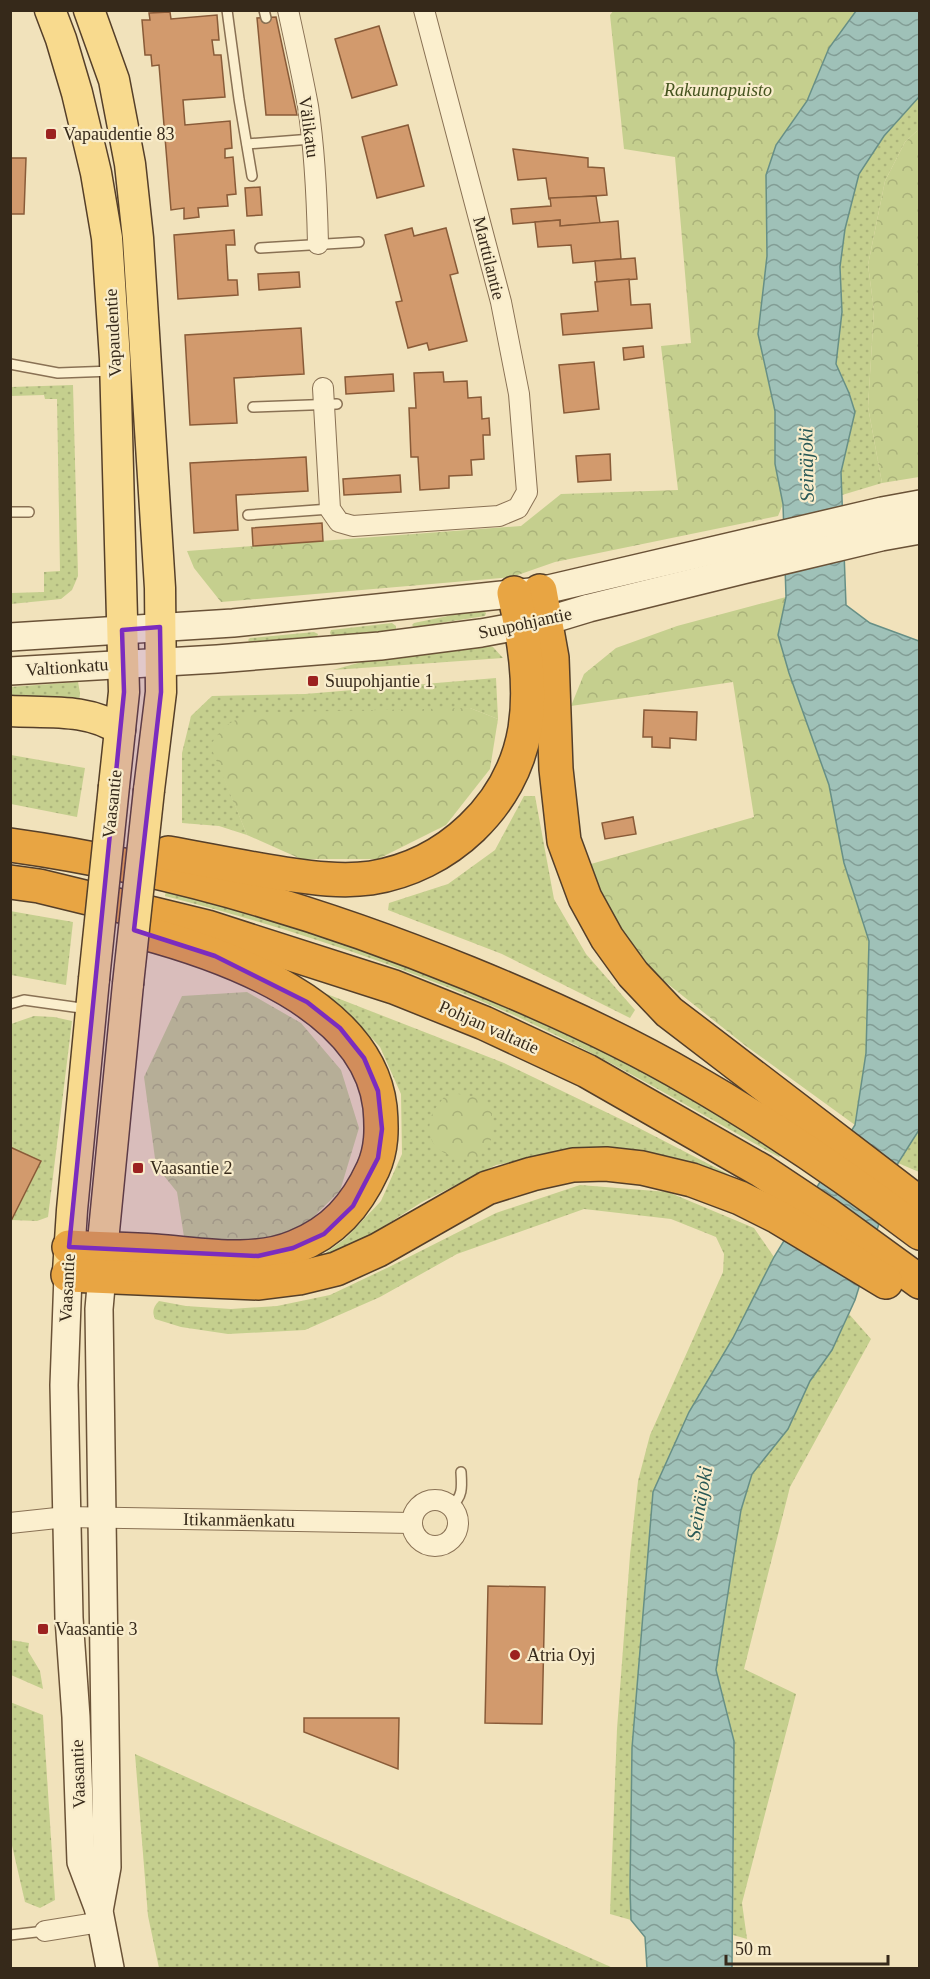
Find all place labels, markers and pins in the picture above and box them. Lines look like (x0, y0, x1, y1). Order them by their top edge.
place label: Vapaudentie 83 (63, 124, 174, 144)
marker: Vapaudentie 83 (44, 127, 58, 141)
place label: Suupohjantie 1 (325, 671, 434, 691)
marker: Suupohjantie 1 (306, 674, 320, 688)
place label: Vaasantie 2 (150, 1158, 232, 1178)
marker: Vaasantie 2 (131, 1161, 145, 1175)
place label: Vaasantie 3 (55, 1619, 137, 1639)
marker: Vaasantie 3 (36, 1622, 50, 1636)
place label: Atria Oyj (527, 1645, 595, 1665)
marker: Atria Oyj (508, 1648, 522, 1662)

